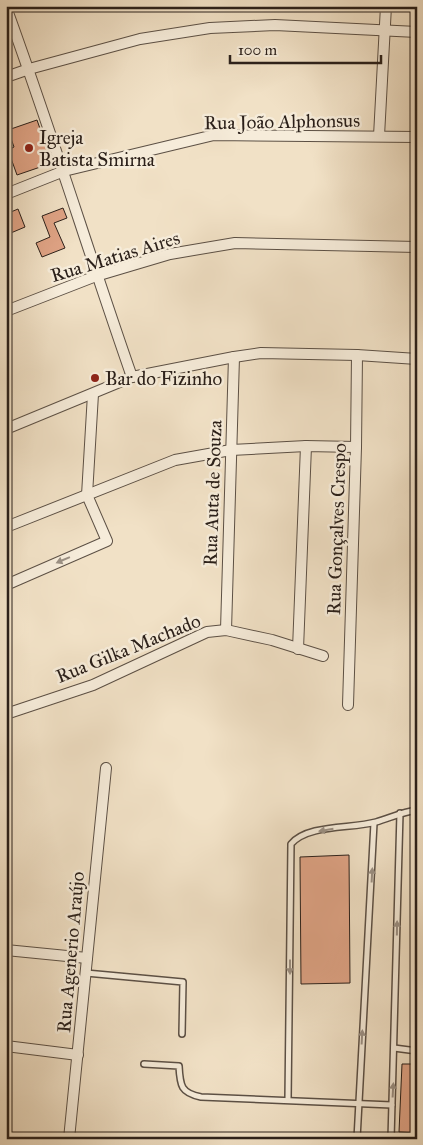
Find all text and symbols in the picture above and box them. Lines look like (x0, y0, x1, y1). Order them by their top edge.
scale bar (230, 32, 382, 64)
text: 100 m (238, 41, 278, 59)
street label: Rua João Alphonsus (204, 109, 360, 135)
place label: Igreja Batista Smirna (39, 126, 156, 171)
marker: Igreja Batista Smirna (23, 142, 35, 154)
street label: Rua Matias Aires (48, 226, 183, 287)
place label: Bar do Fizinho (105, 367, 223, 390)
marker: Bar do Fizinho (89, 372, 101, 384)
street label: Rua Auta de Souza (198, 419, 227, 566)
street label: Rua Gonçalves Crespo (322, 442, 351, 615)
one-way arrow (56, 557, 70, 565)
street label: Rua Gilka Machado (52, 609, 204, 688)
one-way arrow (318, 826, 334, 834)
one-way arrow (368, 867, 376, 883)
street label: Rua Agenerio Araújo (52, 870, 90, 1034)
one-way arrow (394, 920, 402, 936)
one-way arrow (286, 960, 294, 976)
one-way arrow (359, 1029, 367, 1045)
one-way arrow (389, 1082, 397, 1098)

